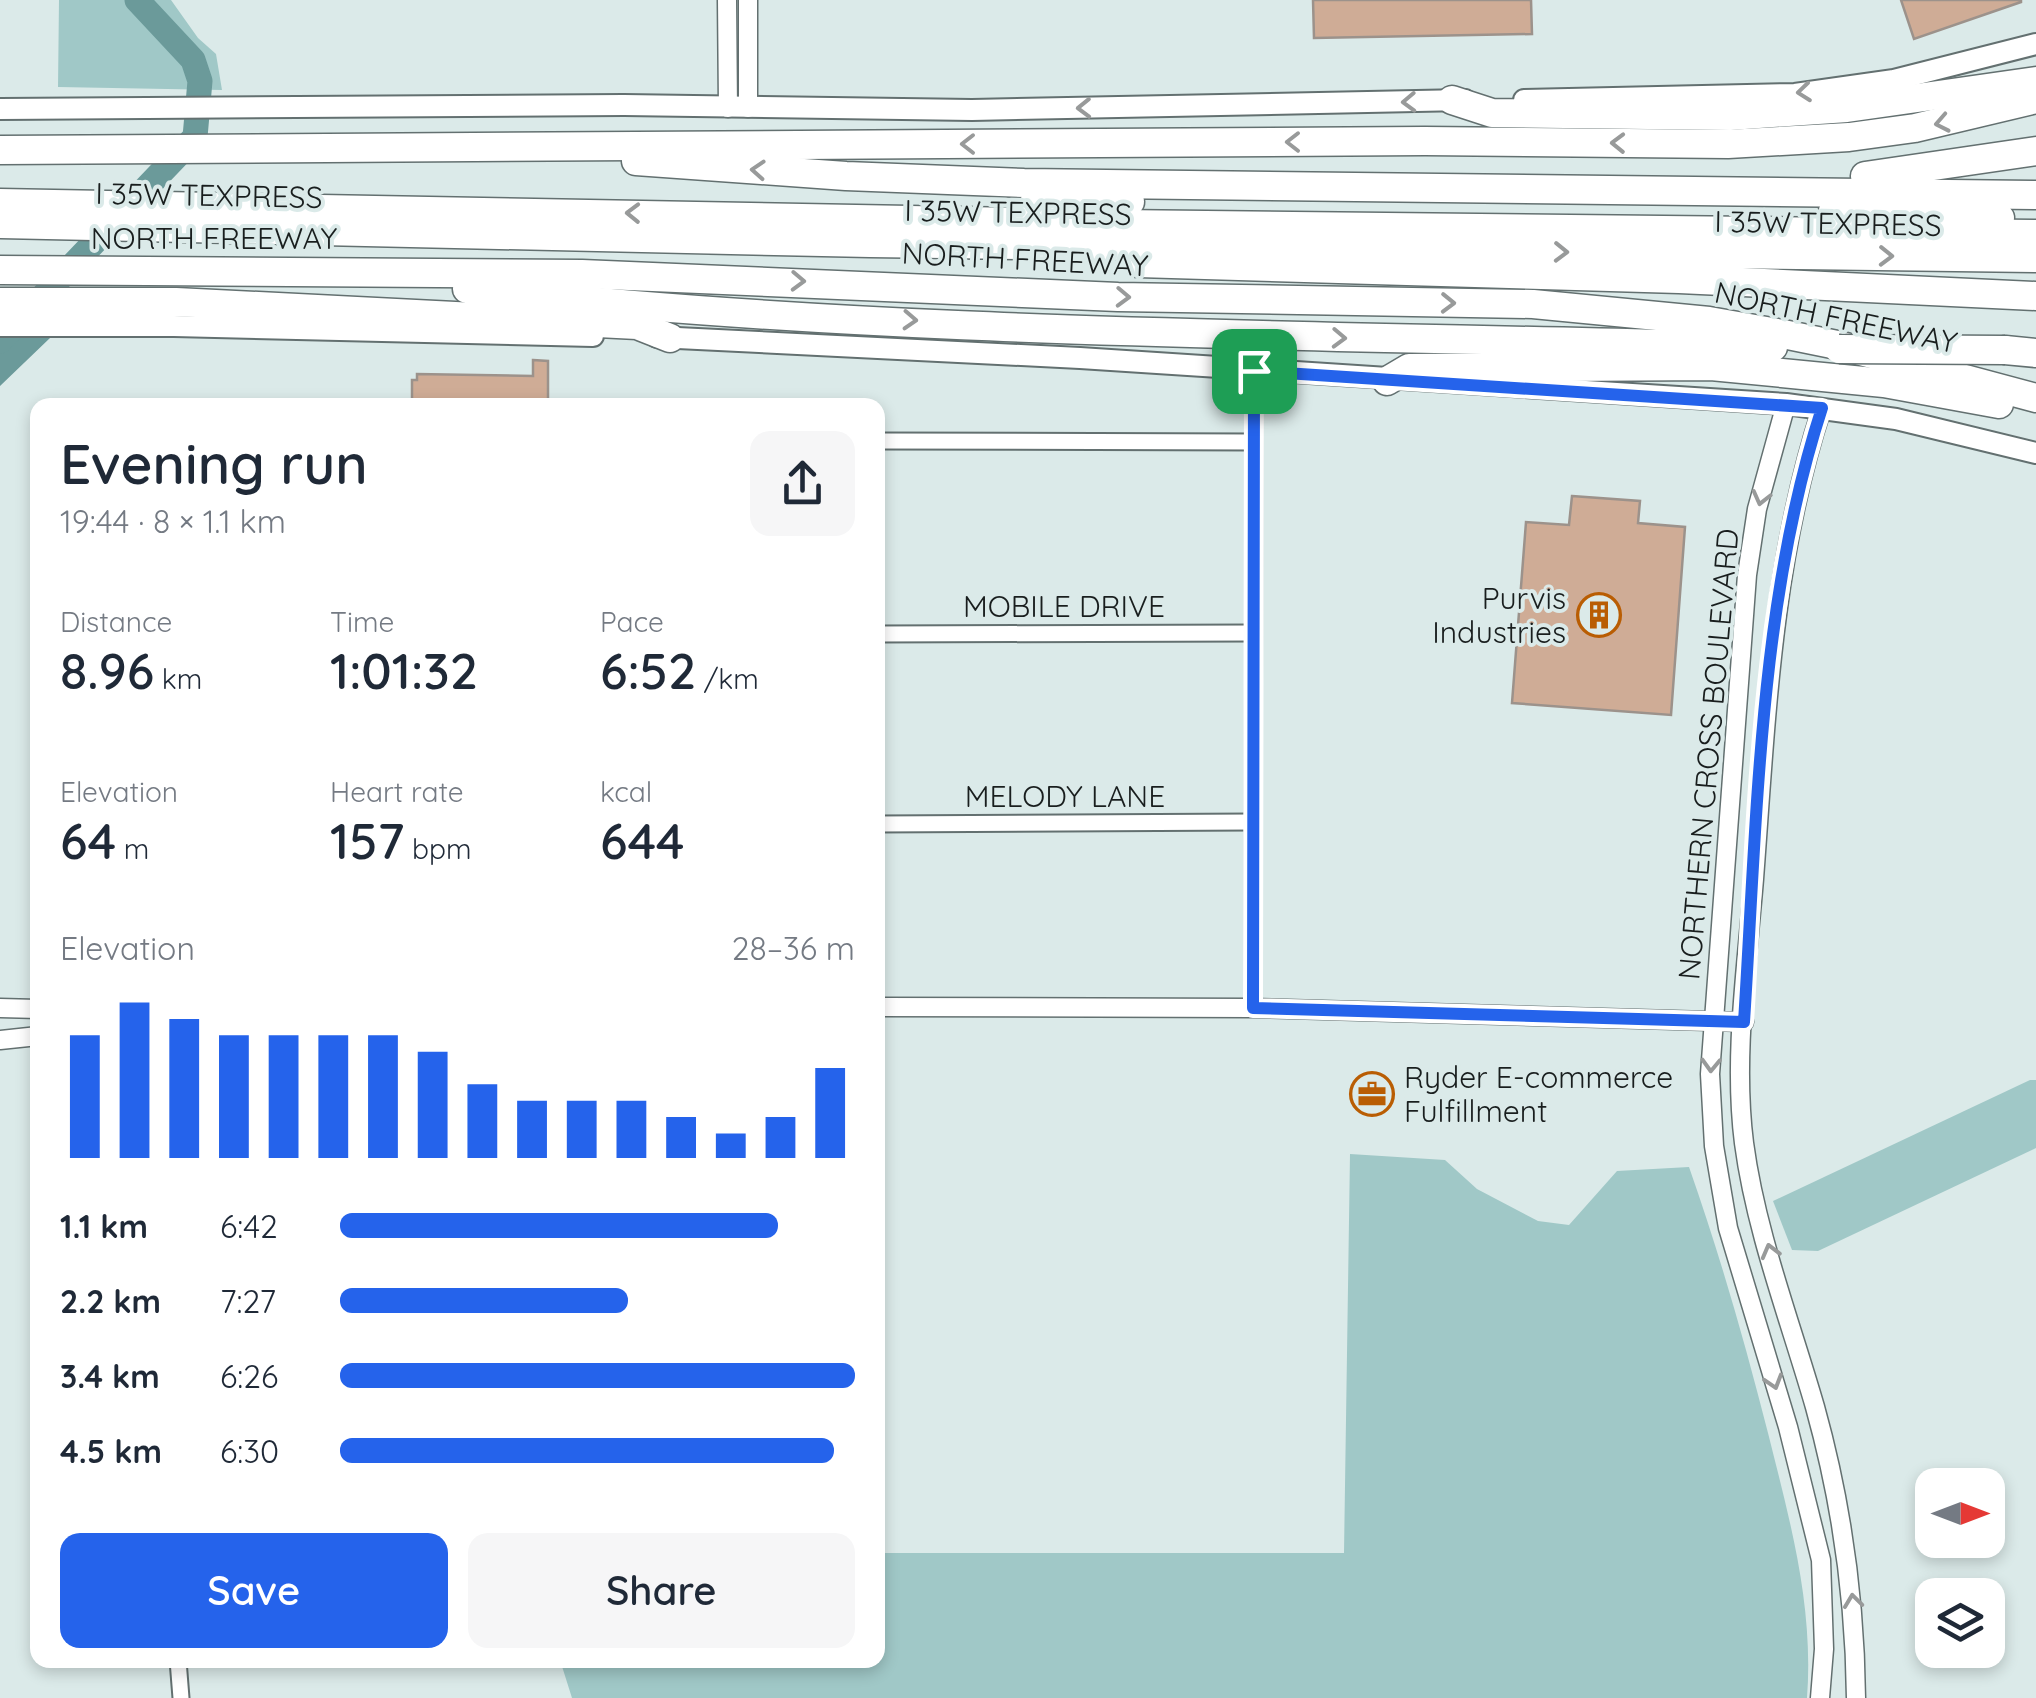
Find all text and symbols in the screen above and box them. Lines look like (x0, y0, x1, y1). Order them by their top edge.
one-way arrow (1796, 81, 1812, 103)
one-way arrow (1401, 91, 1417, 112)
one-way arrow (1076, 97, 1092, 119)
one-way arrow (1933, 112, 1950, 133)
one-way arrow (1284, 131, 1300, 153)
one-way arrow (1609, 132, 1624, 154)
one-way arrow (959, 133, 974, 155)
one-way arrow (750, 160, 766, 181)
street label: I 35W TEXPRESS (95, 174, 323, 216)
street label: I 35W TEXPRESS (904, 191, 1132, 233)
one-way arrow (624, 202, 640, 224)
street label: I 35W TEXPRESS (1714, 202, 1942, 244)
street label: NORTH FREEWAY (91, 219, 338, 257)
street label: NORTH FREEWAY (901, 234, 1149, 284)
one-way arrow (1553, 242, 1569, 263)
one-way arrow (1878, 245, 1894, 267)
one-way arrow (791, 270, 807, 291)
street label: NORTH FREEWAY (1711, 273, 1961, 361)
one-way arrow (1116, 287, 1131, 308)
one-way arrow (1440, 292, 1456, 314)
one-way arrow (902, 309, 918, 330)
one-way arrow (1332, 327, 1348, 348)
pin (1212, 329, 1297, 414)
icon: arrive (1227, 344, 1282, 399)
text: Evening run (60, 429, 368, 498)
button: share (750, 431, 855, 536)
one-way arrow (1751, 489, 1772, 506)
text: 19:44 · 8 × 1.1 km (60, 501, 286, 541)
street label: NORTHERN CROSS BOULEVARD (1669, 527, 1747, 981)
place label: Purvis Industries (1432, 579, 1566, 651)
street label: MOBILE DRIVE (963, 587, 1165, 625)
building icon: Purvis Industries (1576, 592, 1622, 638)
text: Distance (60, 604, 172, 639)
text: Time (330, 604, 394, 639)
text: Pace (600, 604, 664, 639)
text: 8.96 (60, 639, 154, 702)
text: 1:01:32 (330, 639, 478, 702)
text: 6:52 (600, 639, 696, 702)
text: km (154, 661, 202, 696)
text: /km (696, 661, 759, 696)
text: Elevation (60, 774, 178, 809)
text: Heart rate (330, 774, 464, 809)
text: kcal (600, 774, 652, 809)
street label: MELODY LANE (965, 777, 1165, 815)
text: 64 (60, 809, 116, 872)
text: 157 (330, 809, 404, 872)
text: 644 (600, 809, 684, 872)
text: m (116, 831, 149, 866)
text: bpm (404, 831, 471, 866)
text: Elevation (60, 928, 195, 968)
text: 28–36 m (732, 928, 855, 968)
place label: Ryder E-commerce Fulfillment (1404, 1058, 1673, 1130)
one-way arrow (1700, 1058, 1721, 1074)
office icon: Ryder E-commerce Fulfillment (1349, 1071, 1395, 1117)
text: 1.1 km (60, 1206, 148, 1246)
text: 6:42 (220, 1206, 278, 1246)
one-way arrow (1760, 1243, 1781, 1260)
text: 2.2 km (60, 1281, 161, 1321)
text: 7:27 (220, 1281, 276, 1321)
text: 3.4 km (60, 1356, 160, 1396)
text: 6:26 (220, 1356, 278, 1396)
one-way arrow (1762, 1373, 1783, 1390)
text: 4.5 km (60, 1431, 162, 1471)
text: 6:30 (220, 1431, 279, 1471)
north arrow (1915, 1468, 2005, 1558)
map controls (1915, 1468, 2005, 1668)
button: Save (60, 1533, 448, 1648)
button: Share (468, 1533, 855, 1648)
button: layers (1915, 1578, 2005, 1668)
one-way arrow (1843, 1592, 1864, 1608)

